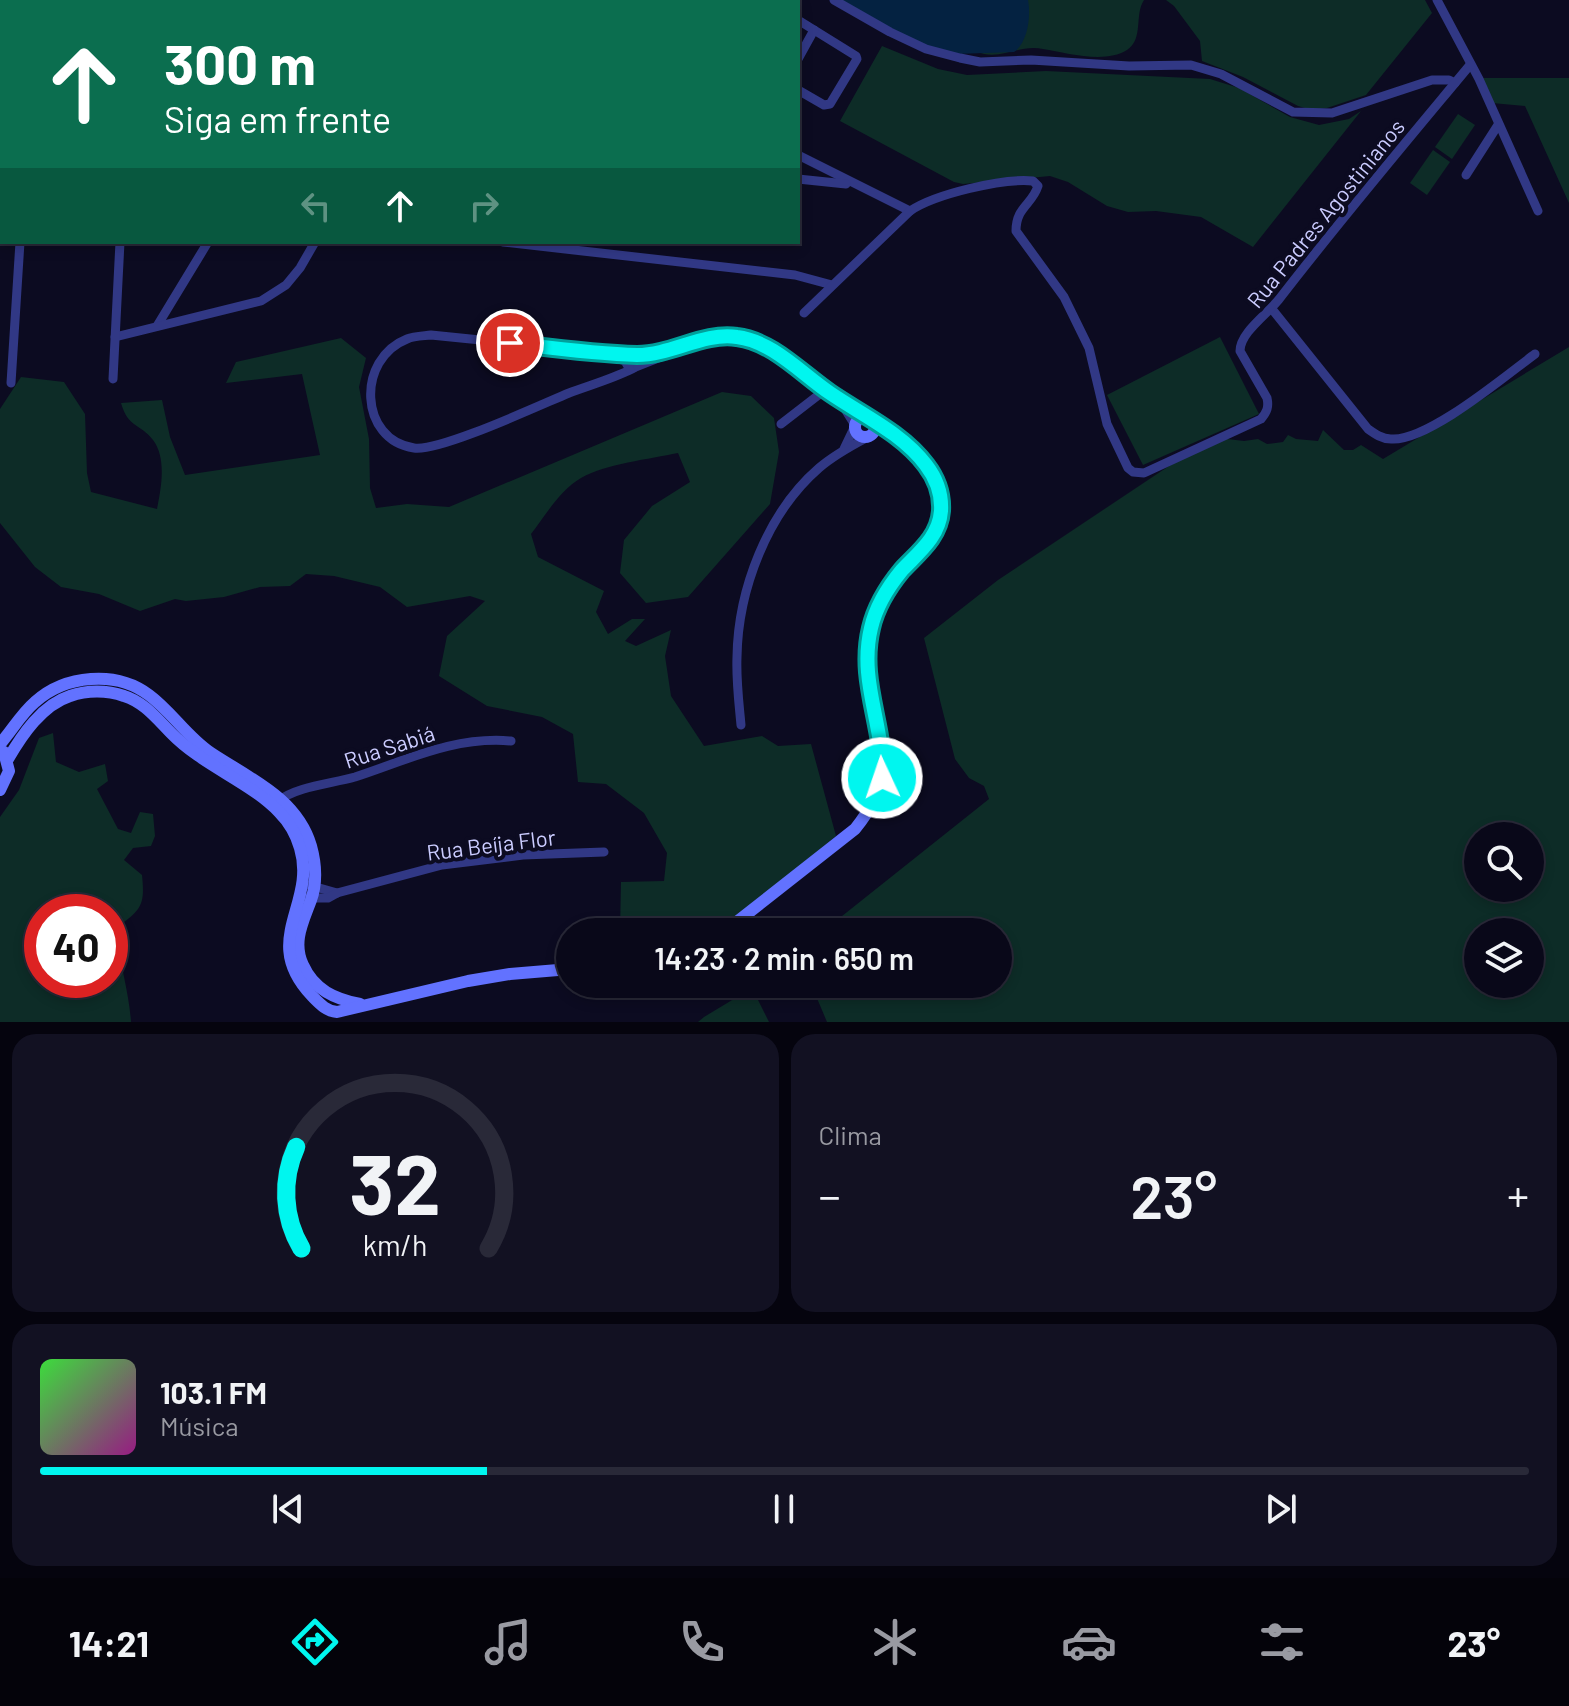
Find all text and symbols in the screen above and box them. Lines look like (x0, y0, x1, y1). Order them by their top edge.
text: 300 m (164, 29, 316, 96)
icon: ahead (32, 32, 136, 136)
text: Siga em frente (164, 97, 391, 140)
street label: Rua Padres Agostinianos (1241, 113, 1409, 313)
icon: left (294, 184, 338, 228)
icon: ahead (378, 184, 422, 228)
icon: right (462, 184, 506, 228)
pin (476, 309, 544, 377)
icon: arrive (488, 321, 532, 365)
street label: Rua Sabiá (340, 719, 438, 773)
position arrow (840, 736, 924, 820)
map controls (1464, 822, 1544, 998)
button: search (1464, 822, 1544, 902)
street label: Rua Beíja Flor (425, 823, 557, 865)
speed limit sign: 40 (24, 894, 128, 998)
button: layers (1464, 918, 1544, 998)
text: 14:23 · 2 min · 650 m (654, 940, 914, 976)
text: Clima (819, 1119, 882, 1150)
text: 32 (349, 1132, 441, 1232)
text: 23° (1130, 1159, 1217, 1231)
text: − (819, 1168, 841, 1221)
text: + (1507, 1168, 1529, 1221)
text: km/h (363, 1227, 428, 1262)
text: 103.1 FM (160, 1374, 267, 1410)
text: Música (160, 1410, 239, 1441)
icon: previous (266, 1487, 310, 1531)
icon: pause (762, 1487, 806, 1531)
icon: next (1259, 1487, 1303, 1531)
icon: directions (287, 1614, 343, 1670)
icon: music (480, 1614, 536, 1670)
icon: phone (674, 1614, 730, 1670)
icon: climate (867, 1614, 923, 1670)
icon: car (1061, 1614, 1117, 1670)
icon: filters (1254, 1614, 1310, 1670)
text: 14:21 (69, 1621, 149, 1664)
text: 23° (1448, 1621, 1500, 1664)

